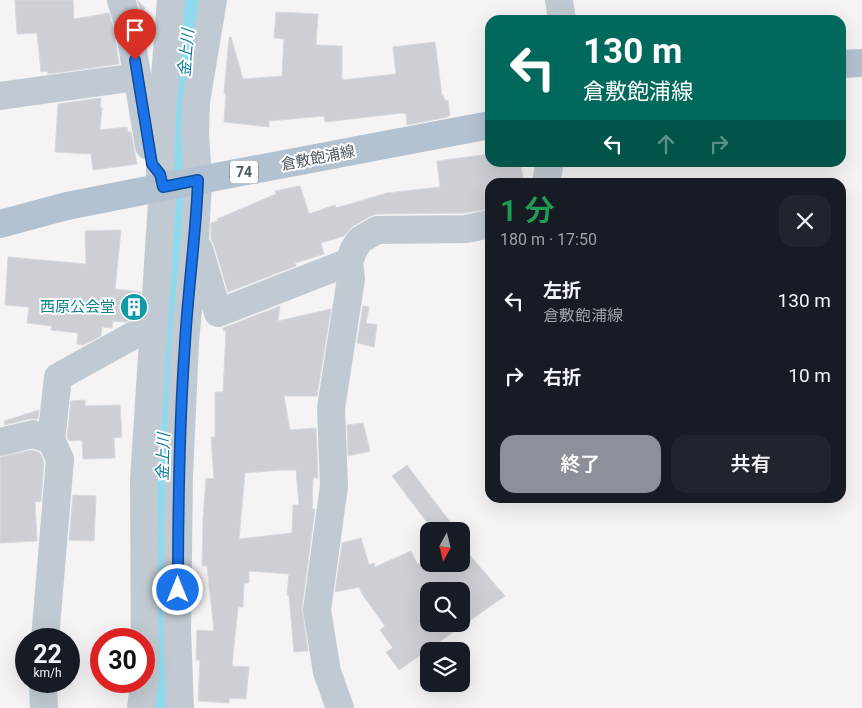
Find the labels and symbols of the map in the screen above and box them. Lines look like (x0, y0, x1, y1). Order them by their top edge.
pin (114, 9, 156, 60)
water label: 金上川 (174, 26, 198, 78)
street label: 倉敷飽浦線 (279, 142, 357, 174)
road number: 74 (230, 160, 258, 183)
building icon: 西原公会堂 (119, 292, 149, 322)
place label: 西原公会堂 (40, 298, 115, 316)
water label: 金上川 (153, 431, 173, 481)
north arrow (420, 522, 470, 572)
position arrow (151, 563, 203, 615)
speed limit sign: 30 (90, 628, 155, 693)

